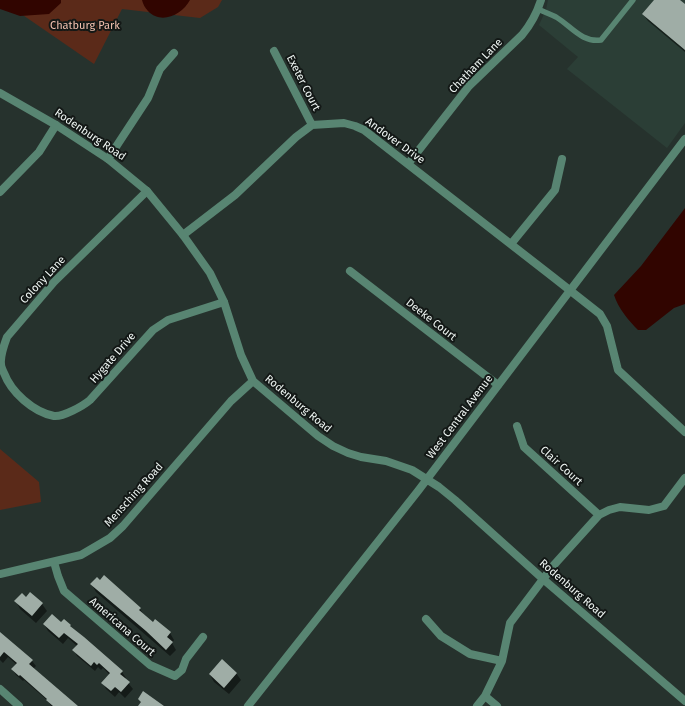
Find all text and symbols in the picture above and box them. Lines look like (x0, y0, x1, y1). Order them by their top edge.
park label: Chatburg Park (50, 19, 120, 33)
street label: Chatham Lane (447, 36, 505, 96)
street label: Exeter Court (283, 53, 323, 113)
street label: Rodenburg Road (52, 106, 128, 164)
street label: Andover Drive (363, 115, 427, 167)
street label: Colony Lane (18, 253, 68, 307)
street label: Deeke Court (403, 296, 459, 344)
street label: Hygate Drive (87, 330, 139, 386)
street label: Rodenburg Road (262, 372, 334, 436)
street label: West Central Avenue (424, 372, 496, 462)
street label: Clair Court (537, 444, 585, 488)
street label: Mensching Road (102, 460, 166, 530)
street label: Rodenburg Road (536, 557, 608, 621)
street label: Americana Court (87, 595, 157, 659)

